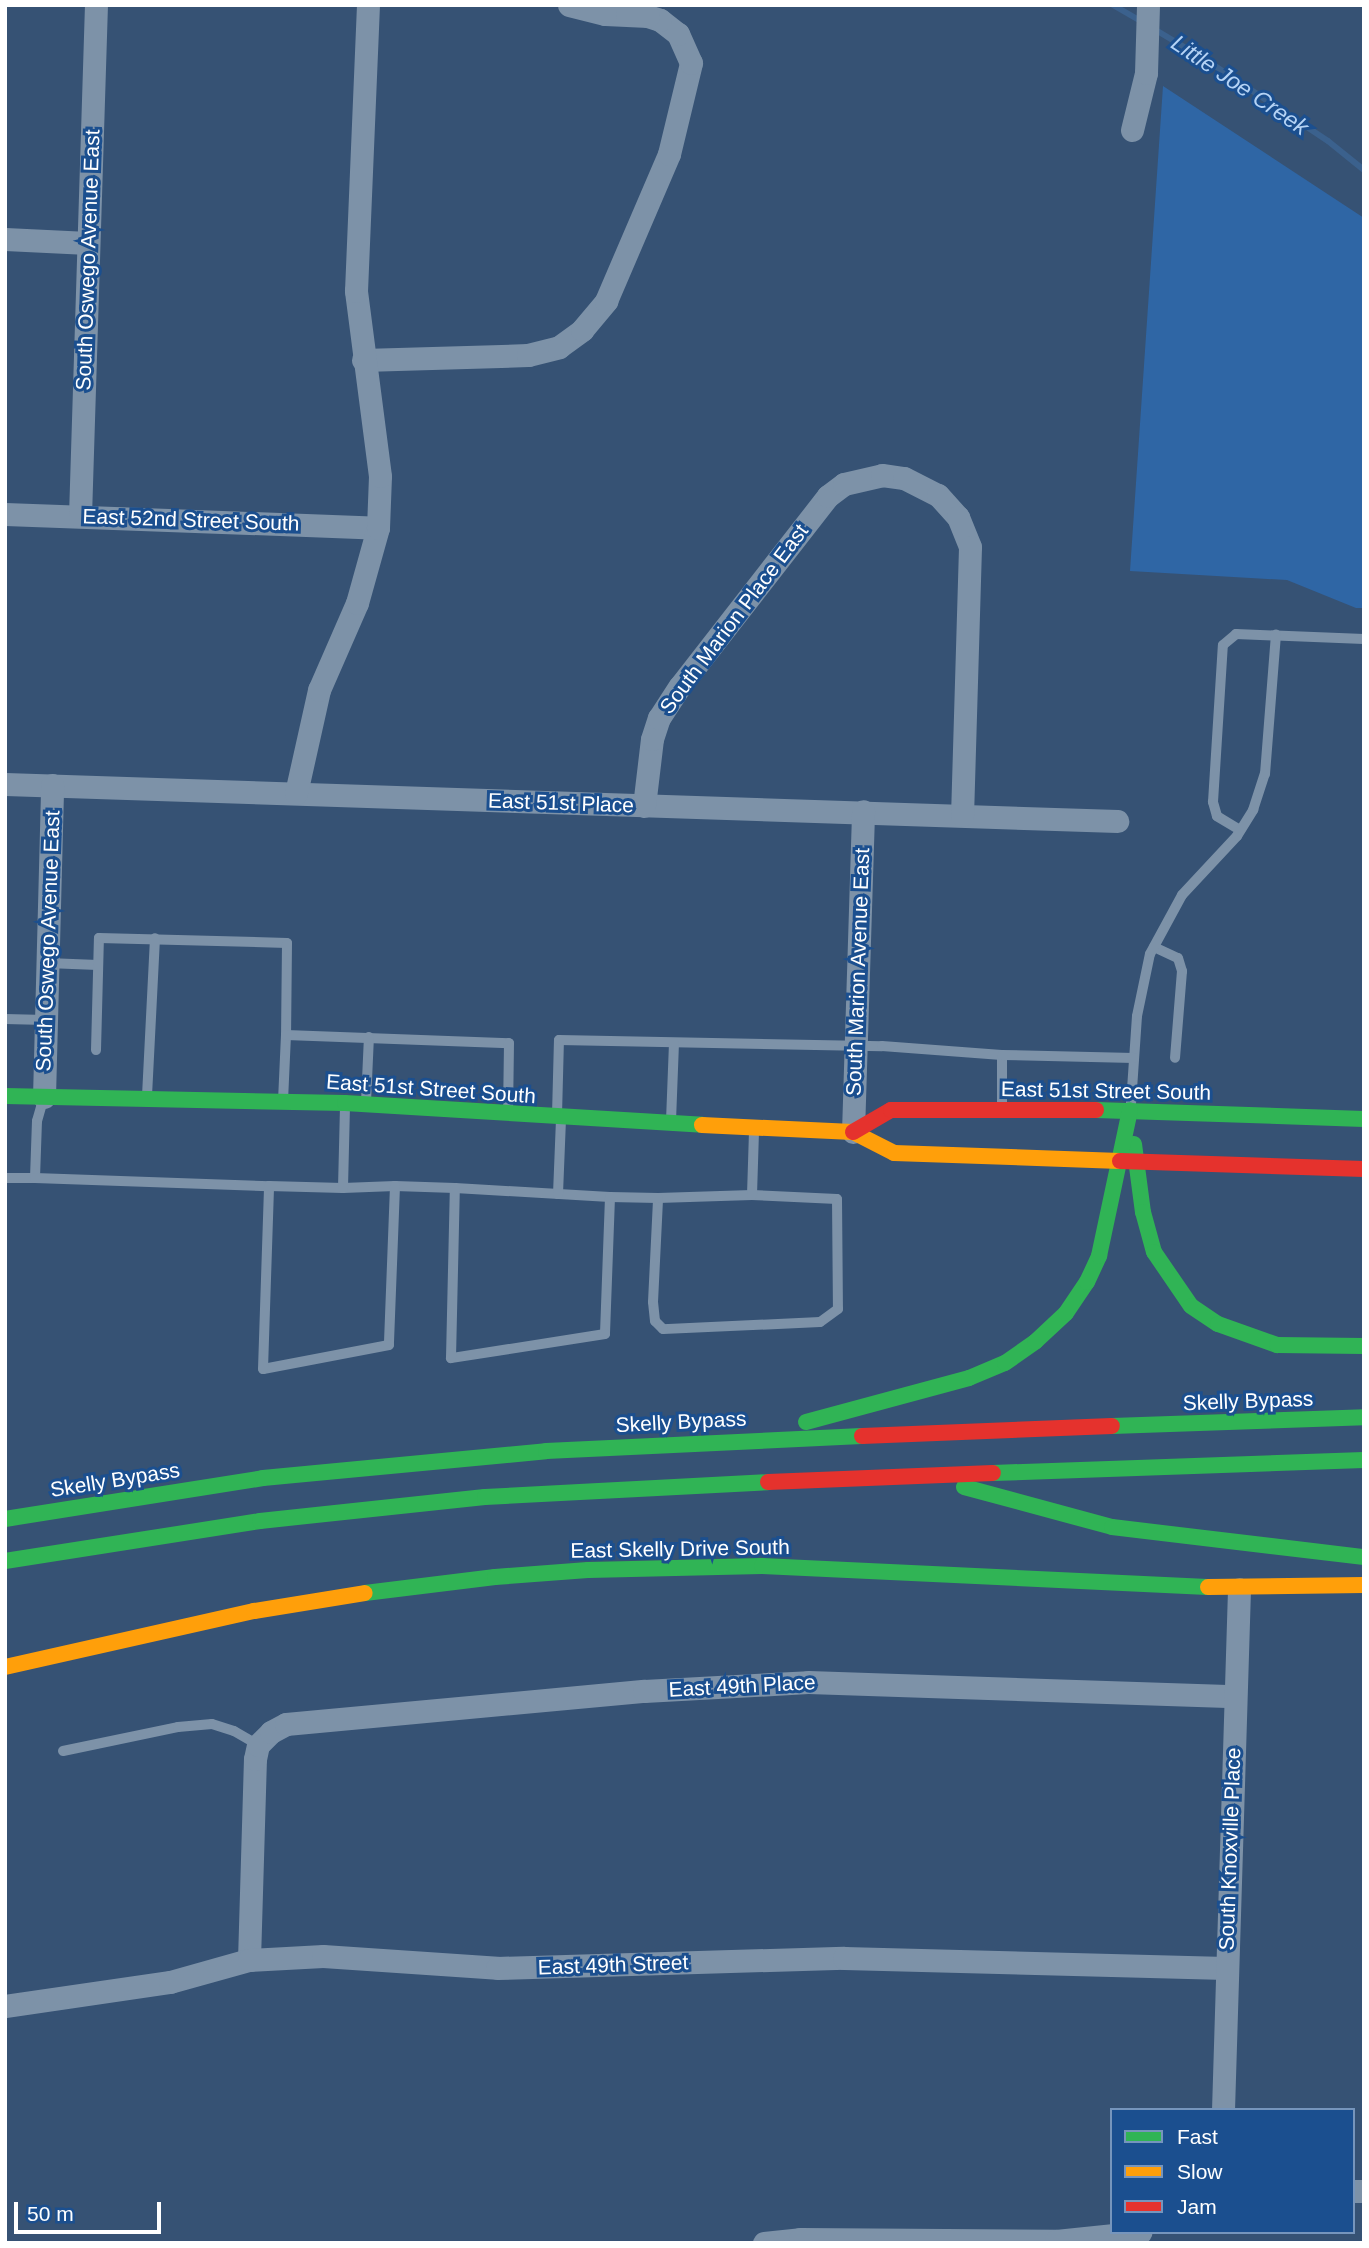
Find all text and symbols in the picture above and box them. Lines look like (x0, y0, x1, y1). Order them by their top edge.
water label: Little Joe Creek (1166, 29, 1314, 141)
street label: South Oswego Avenue East (71, 128, 105, 392)
street label: East 52nd Street South (82, 504, 300, 536)
street label: South Marion Place East (654, 519, 814, 719)
street label: East 51st Place (488, 788, 634, 818)
street label: South Oswego Avenue East (31, 809, 65, 1073)
street label: South Marion Avenue East (841, 847, 875, 1097)
street label: East 51st Street South (325, 1069, 537, 1109)
street label: East 51st Street South (1001, 1077, 1211, 1105)
street label: Skelly Bypass (1182, 1386, 1314, 1416)
street label: Skelly Bypass (615, 1406, 747, 1438)
street label: Skelly Bypass (48, 1457, 182, 1503)
street label: East Skelly Drive South (570, 1534, 790, 1564)
street label: East 49th Place (668, 1670, 816, 1702)
street label: South Knoxville Place (1214, 1747, 1246, 1951)
street label: East 49th Street (537, 1950, 689, 1980)
legend (1110, 2108, 1355, 2234)
text: Fast (1177, 2125, 1218, 2148)
text: Slow (1177, 2160, 1223, 2183)
scale bar (18, 2188, 164, 2232)
text: Jam (1177, 2195, 1217, 2218)
text: 50 m (27, 2202, 74, 2225)

